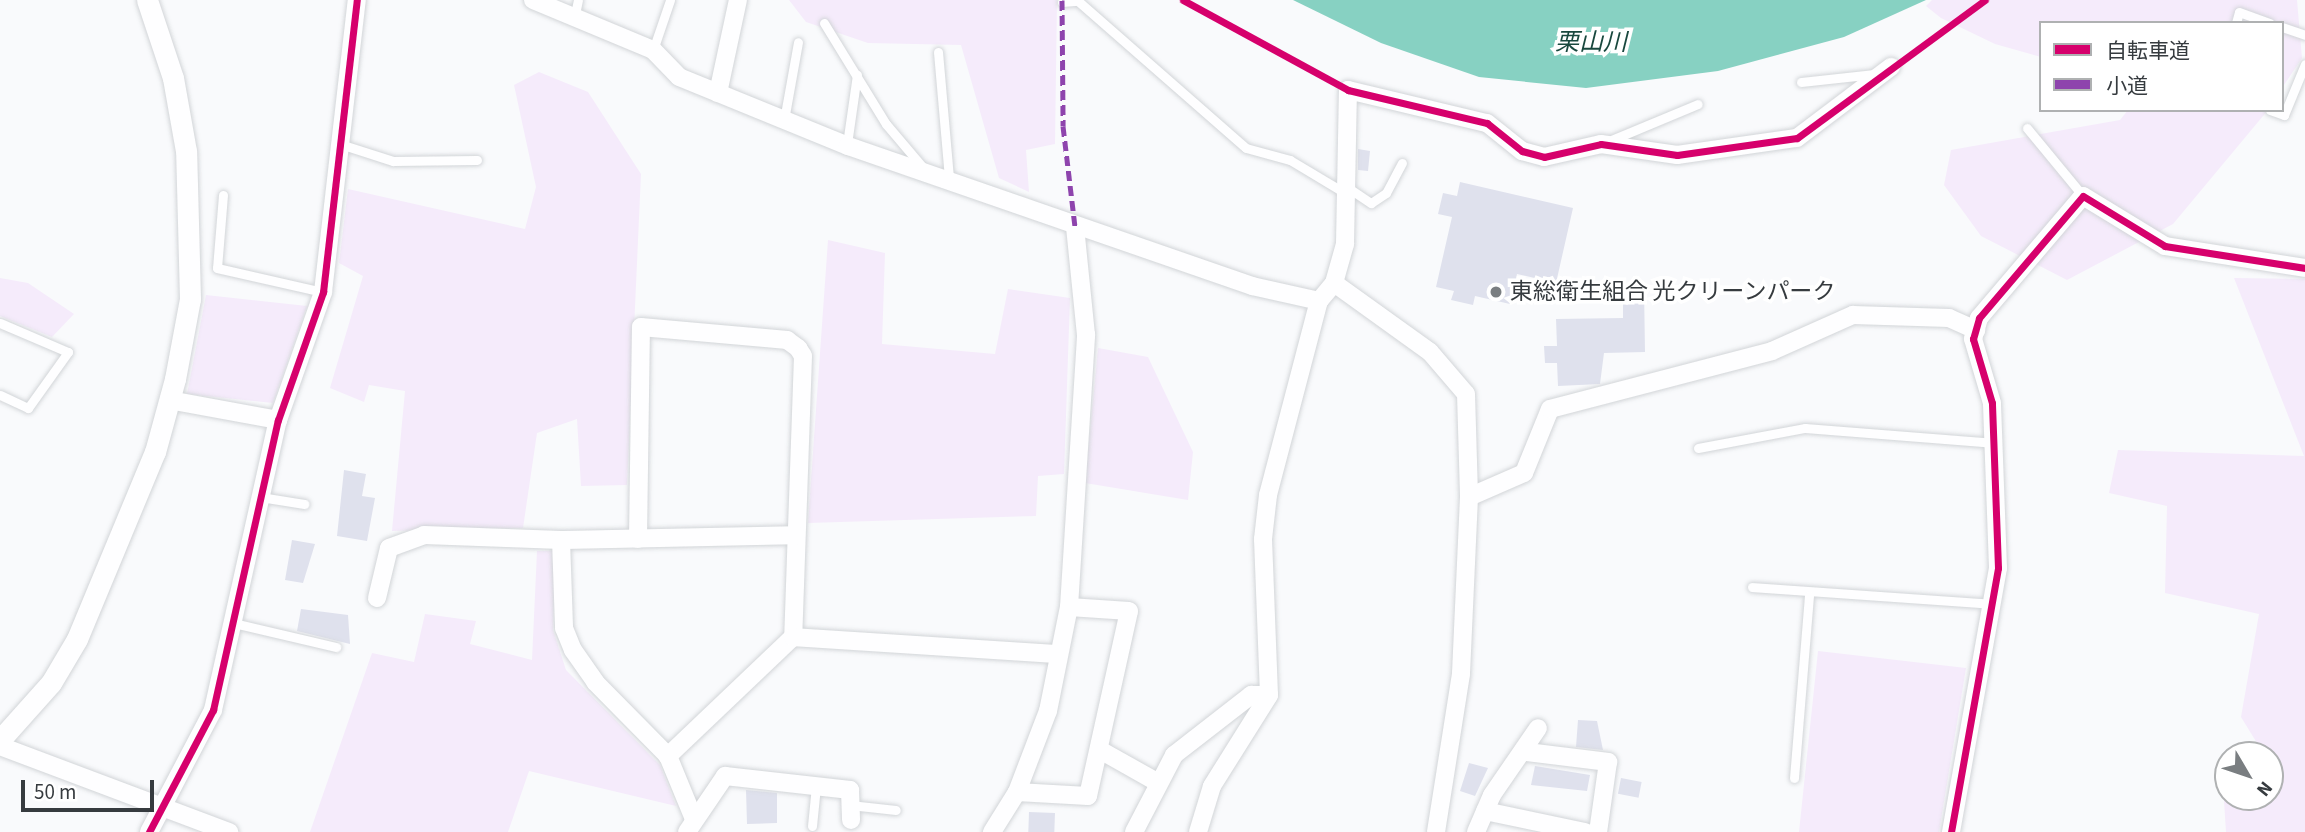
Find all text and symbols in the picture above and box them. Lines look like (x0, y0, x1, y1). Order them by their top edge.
legend (2039, 21, 2284, 112)
water label: 栗山川 (1555, 29, 1627, 57)
text: 自転車道 (2106, 36, 2190, 66)
text: 小道 (2106, 71, 2148, 101)
place label: 東総衛生組合 光クリーンパーク (1510, 278, 1837, 306)
marker: 東総衛生組合 光クリーンパーク (1488, 284, 1504, 300)
north arrow (2214, 741, 2284, 811)
scale bar (24, 766, 158, 810)
text: N (2250, 775, 2279, 802)
text: 50 m (34, 777, 76, 807)

